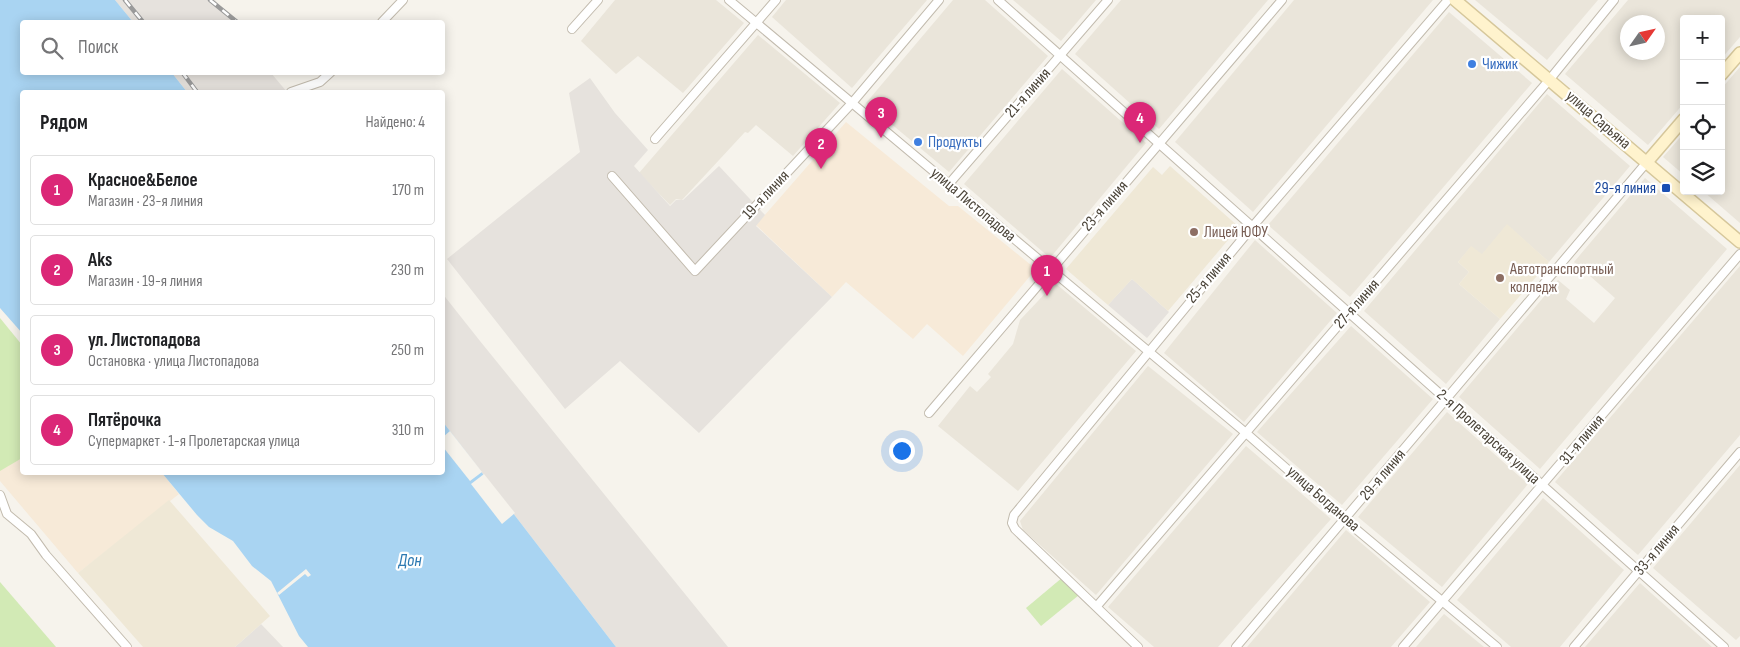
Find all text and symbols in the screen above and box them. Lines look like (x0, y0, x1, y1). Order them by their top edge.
north arrow (1620, 15, 1665, 60)
map controls (1680, 15, 1725, 195)
button: + (1680, 15, 1725, 60)
search box (20, 20, 445, 75)
icon: search (38, 34, 66, 62)
text: Поиск (78, 36, 118, 59)
place label: Чижик (1482, 55, 1519, 74)
marker: Чижик (1466, 58, 1478, 70)
button: − (1680, 60, 1725, 105)
street label: 21-я линия (1001, 64, 1055, 122)
street label: улица Сарьяна (1562, 87, 1634, 153)
pin: 3 (865, 97, 897, 138)
pin: 4 (1124, 102, 1156, 143)
button: locate (1680, 105, 1725, 150)
text: Рядом (40, 110, 88, 135)
text: Найдено: 4 (365, 113, 425, 132)
pin: 2 (805, 128, 837, 169)
place label: Продукты (928, 133, 982, 152)
marker: Продукты (912, 136, 924, 148)
button: layers (1680, 150, 1725, 195)
street label: улица Листопадова (927, 164, 1019, 246)
street label: 19-я линия (739, 167, 793, 223)
text: Красное&Белое (88, 169, 198, 192)
street label: 23-я линия (1078, 177, 1132, 235)
place label: 29-я линия (1595, 179, 1656, 198)
text: 1 (54, 181, 60, 200)
text: 170 m (392, 181, 424, 200)
marker: 29-я линия (1660, 182, 1672, 194)
text: Магазин · 23-я линия (88, 192, 203, 211)
place label: Лицей ЮФУ (1204, 223, 1268, 242)
marker: Лицей ЮФУ (1188, 226, 1200, 238)
text: Aks (88, 249, 112, 272)
street label: 25-я линия (1182, 249, 1236, 307)
pin: 1 (1031, 255, 1063, 296)
place label: Автотранспортный колледж (1509, 260, 1614, 297)
text: 2 (53, 261, 61, 280)
text: 230 m (391, 261, 424, 280)
text: Магазин · 19-я линия (88, 272, 202, 291)
marker: Автотранспортный колледж (1494, 272, 1506, 284)
street label: 27-я линия (1330, 275, 1384, 333)
text: ул. Листопадова (88, 329, 200, 352)
text: 3 (53, 341, 61, 360)
text: 250 m (391, 341, 424, 360)
text: Остановка · улица Листопадова (88, 352, 259, 371)
street label: 2-я Пролетарская улица (1432, 386, 1544, 488)
text: Пятёрочка (88, 409, 161, 432)
street label: 31-я линия (1556, 411, 1608, 469)
text: 4 (53, 421, 61, 440)
text: 310 m (392, 421, 424, 440)
text: Супермаркет · 1-я Пролетарская улица (88, 432, 300, 451)
your location (889, 438, 915, 464)
street label: 29-я линия (1356, 445, 1410, 505)
street label: улица Богданова (1283, 462, 1363, 536)
street label: 33-я линия (1630, 521, 1684, 579)
water label: Дон (397, 550, 422, 571)

